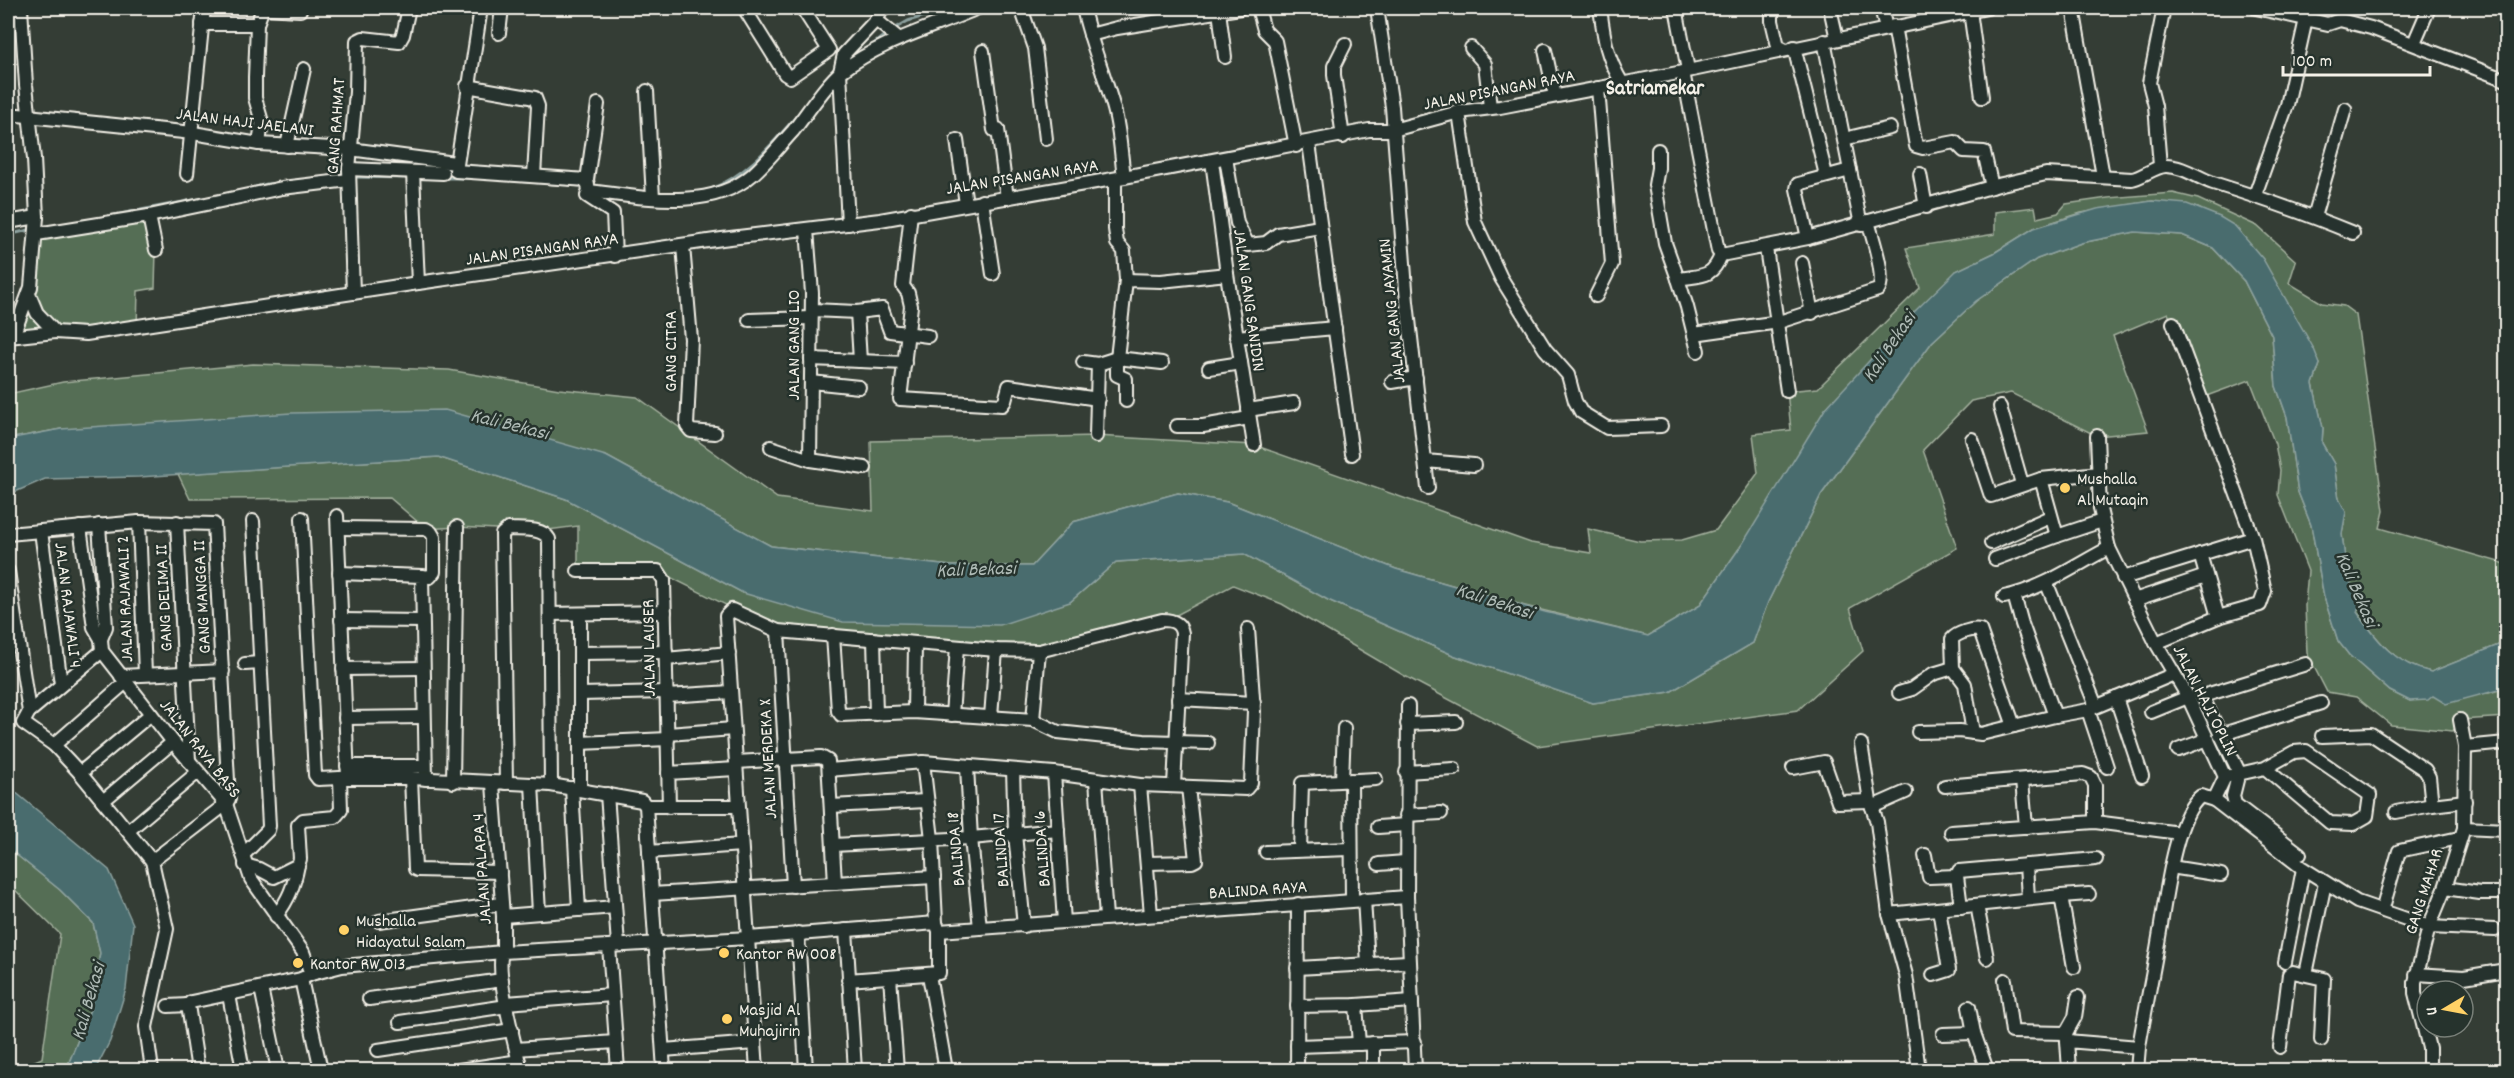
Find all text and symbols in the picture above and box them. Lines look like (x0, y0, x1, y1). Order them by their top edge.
scale bar (2283, 39, 2430, 77)
text: 100 m (2292, 50, 2332, 75)
street label: JALAN PISANGAN RAYA (1422, 64, 1578, 118)
district label: Satriamekar (1606, 75, 1705, 105)
street label: GANG RAHMAT (322, 77, 353, 175)
street label: JALAN HAJI JAELANI (175, 103, 315, 144)
street label: JALAN PISANGAN RAYA (944, 154, 1101, 203)
street label: JALAN PISANGAN RAYA (464, 227, 620, 274)
street label: JALAN GANG SANIDIN (1225, 228, 1270, 373)
street label: JALAN GANG JAYAMIN (1373, 237, 1414, 384)
street label: JALAN GANG LIO (783, 290, 808, 400)
water label: Kali Bekasi (1857, 304, 1926, 388)
street label: GANG CITRA (660, 310, 685, 392)
water label: Kali Bekasi (467, 403, 554, 450)
place label: Mushalla Al Mutaqin (2077, 468, 2148, 514)
marker: Mushalla Al Mutaqin (2058, 481, 2072, 495)
street label: JALAN RAJAWALI 2 (112, 535, 141, 663)
street label: GANG MANGGA II (188, 539, 219, 654)
street label: JALAN RAJAWALI 4 (46, 541, 87, 669)
street label: GANG DELIMA II (150, 543, 181, 652)
water label: Kali Bekasi (2327, 548, 2385, 635)
water label: Kali Bekasi (936, 556, 1020, 586)
water label: Kali Bekasi (1452, 577, 1539, 629)
street label: JALAN LAUSER (637, 599, 664, 697)
street label: JALAN HAJI OPLIN (2165, 641, 2243, 761)
street label: JALAN RAYA BASS (152, 695, 246, 805)
street label: JALAN MERDEKA X (754, 698, 785, 820)
street label: BALINDA 16 (1028, 810, 1059, 888)
street label: BALINDA 18 (942, 811, 973, 887)
street label: JALAN PALAPA 4 (467, 812, 500, 925)
street label: BALINDA 17 (987, 812, 1018, 888)
street label: GANG MAHAR (2400, 845, 2451, 938)
street label: BALINDA RAYA (1208, 876, 1308, 907)
place label: Mushalla Hidayatul Salam (356, 910, 465, 956)
marker: Mushalla Hidayatul Salam (337, 923, 351, 937)
place label: Kantor RW 008 (736, 943, 837, 968)
marker: Kantor RW 008 (717, 946, 731, 960)
place label: Kantor RW 013 (310, 953, 406, 978)
marker: Kantor RW 013 (291, 956, 305, 970)
water label: Kali Bekasi (65, 957, 115, 1044)
north arrow (2415, 979, 2475, 1039)
place label: Masjid Al Muhajirin (739, 999, 801, 1045)
text: U (2421, 1005, 2445, 1017)
marker: Masjid Al Muhajirin (720, 1012, 734, 1026)

